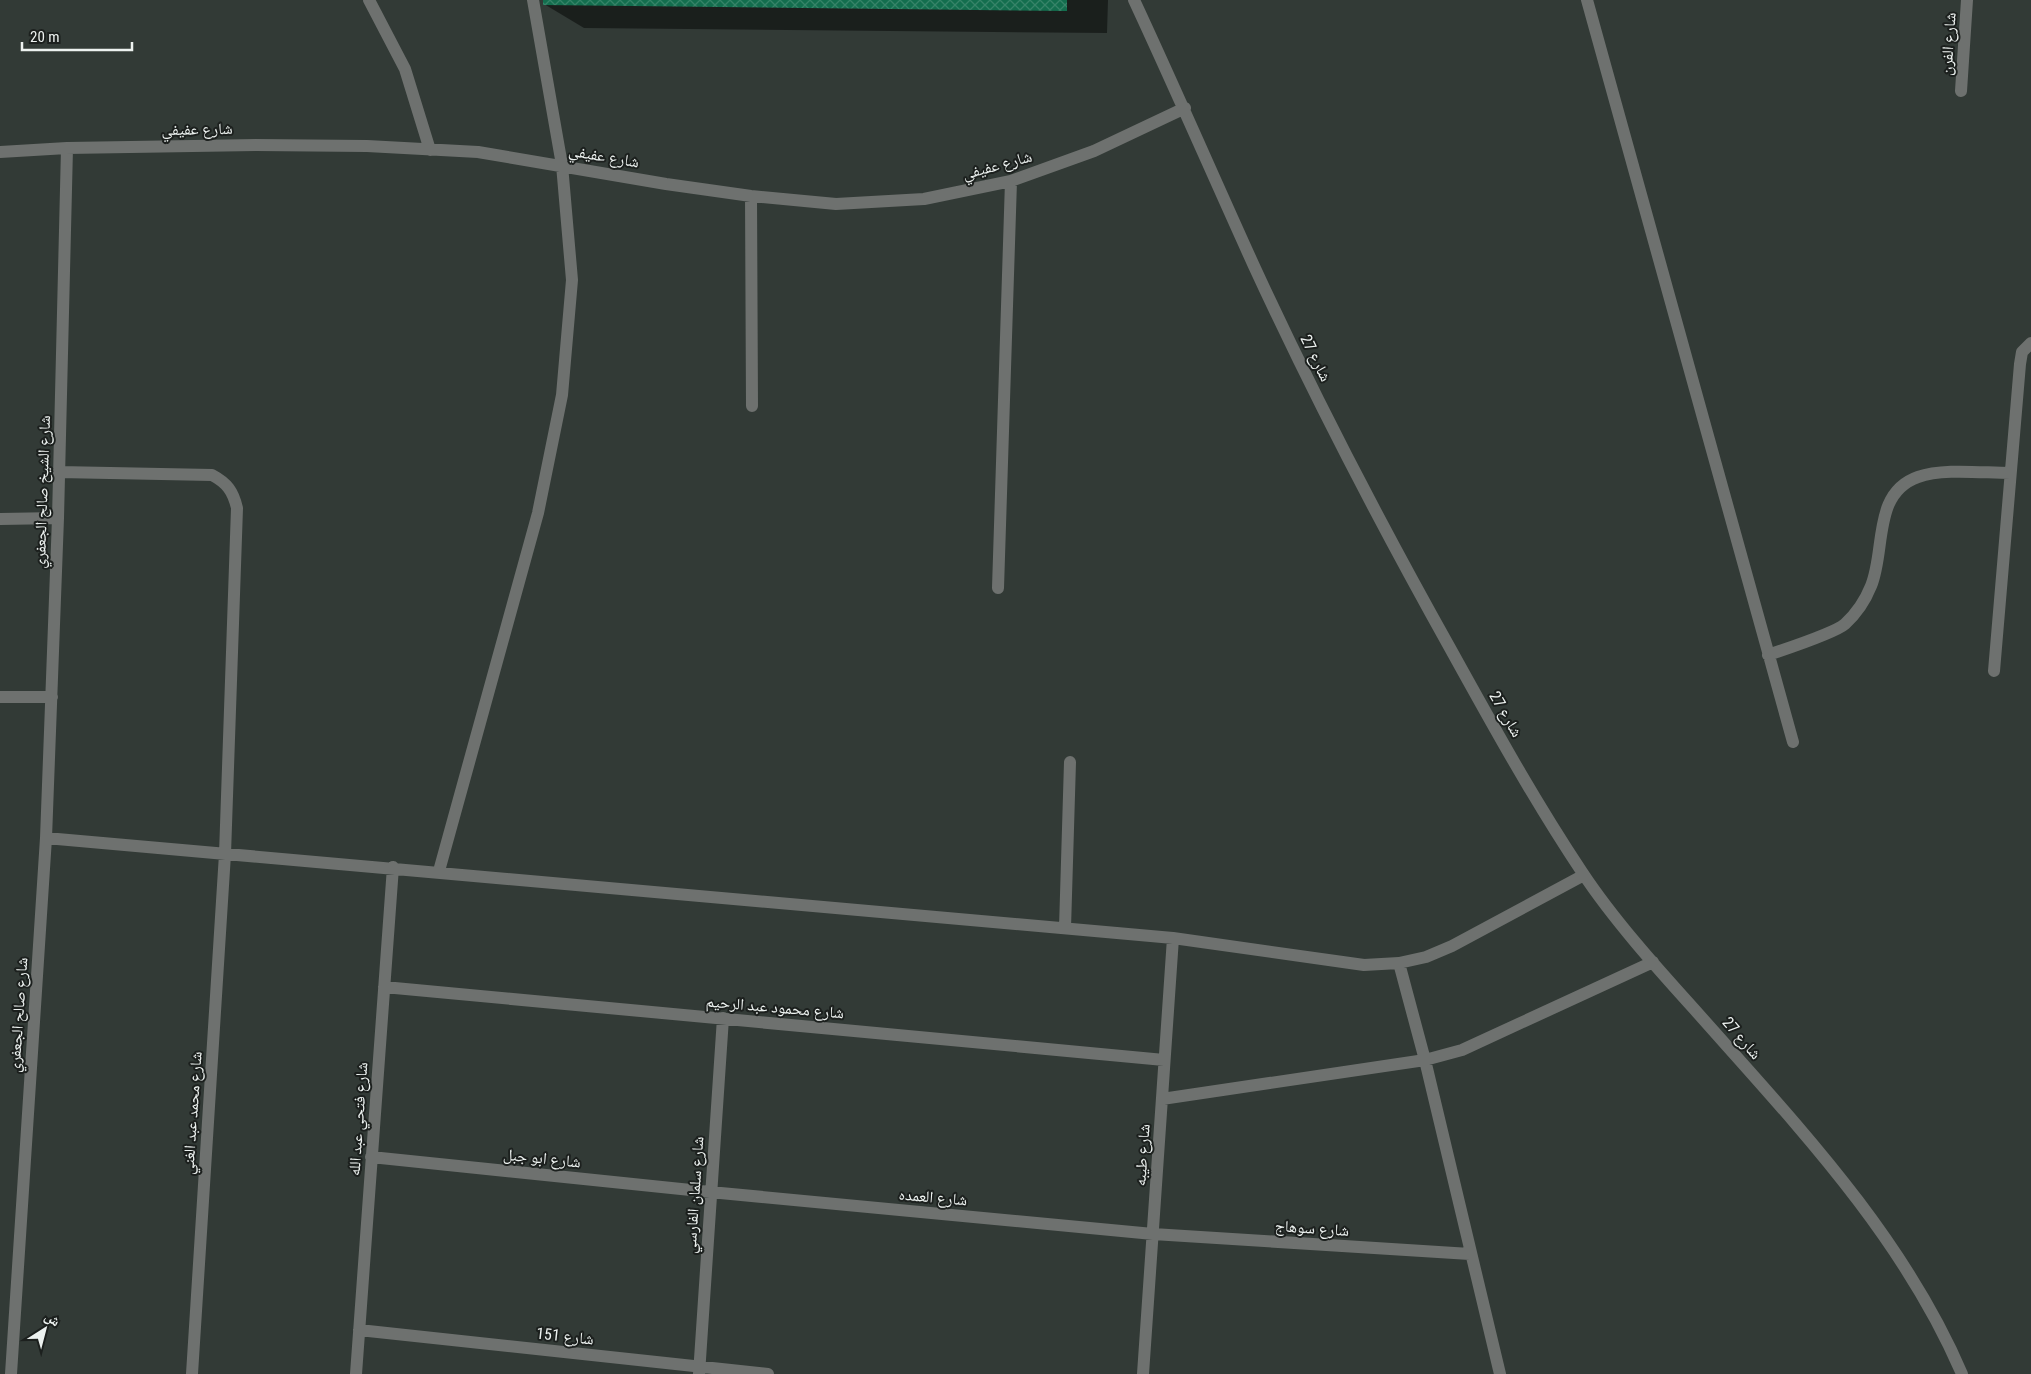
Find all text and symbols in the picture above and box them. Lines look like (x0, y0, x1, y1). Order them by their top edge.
street label: شارع الفرن (1936, 12, 1961, 76)
scale bar (22, 20, 132, 52)
text: 20 m (30, 28, 60, 46)
street label: شارع عفيفي (161, 119, 233, 142)
street label: شارع عفيفي (567, 140, 641, 175)
street label: شارع عفيفي (960, 147, 1035, 186)
street label: شارع 27 (1296, 331, 1335, 385)
street label: شارع الشيخ صالح الجعفري (30, 415, 57, 569)
street label: شارع 27 (1484, 688, 1527, 741)
street label: شارع صالح الجعفري (4, 957, 35, 1073)
street label: شارع محمود عبد الرحيم (705, 992, 845, 1023)
street label: شارع 27 (1718, 1013, 1766, 1064)
street label: شارع محمد عبد الغني (178, 1051, 209, 1175)
street label: شارع فتحي عبد الله (345, 1061, 375, 1177)
street label: شارع طيبه (1130, 1123, 1155, 1187)
street label: شارع سلمان الفارسي (680, 1136, 711, 1254)
street label: شارع ابو جبل (502, 1144, 582, 1173)
street label: شارع العمده (898, 1185, 968, 1210)
street label: شارع سوهاج (1274, 1216, 1350, 1241)
north arrow (20, 1304, 70, 1354)
text: ش (41, 1308, 63, 1330)
street label: شارع 151 (535, 1324, 595, 1349)

